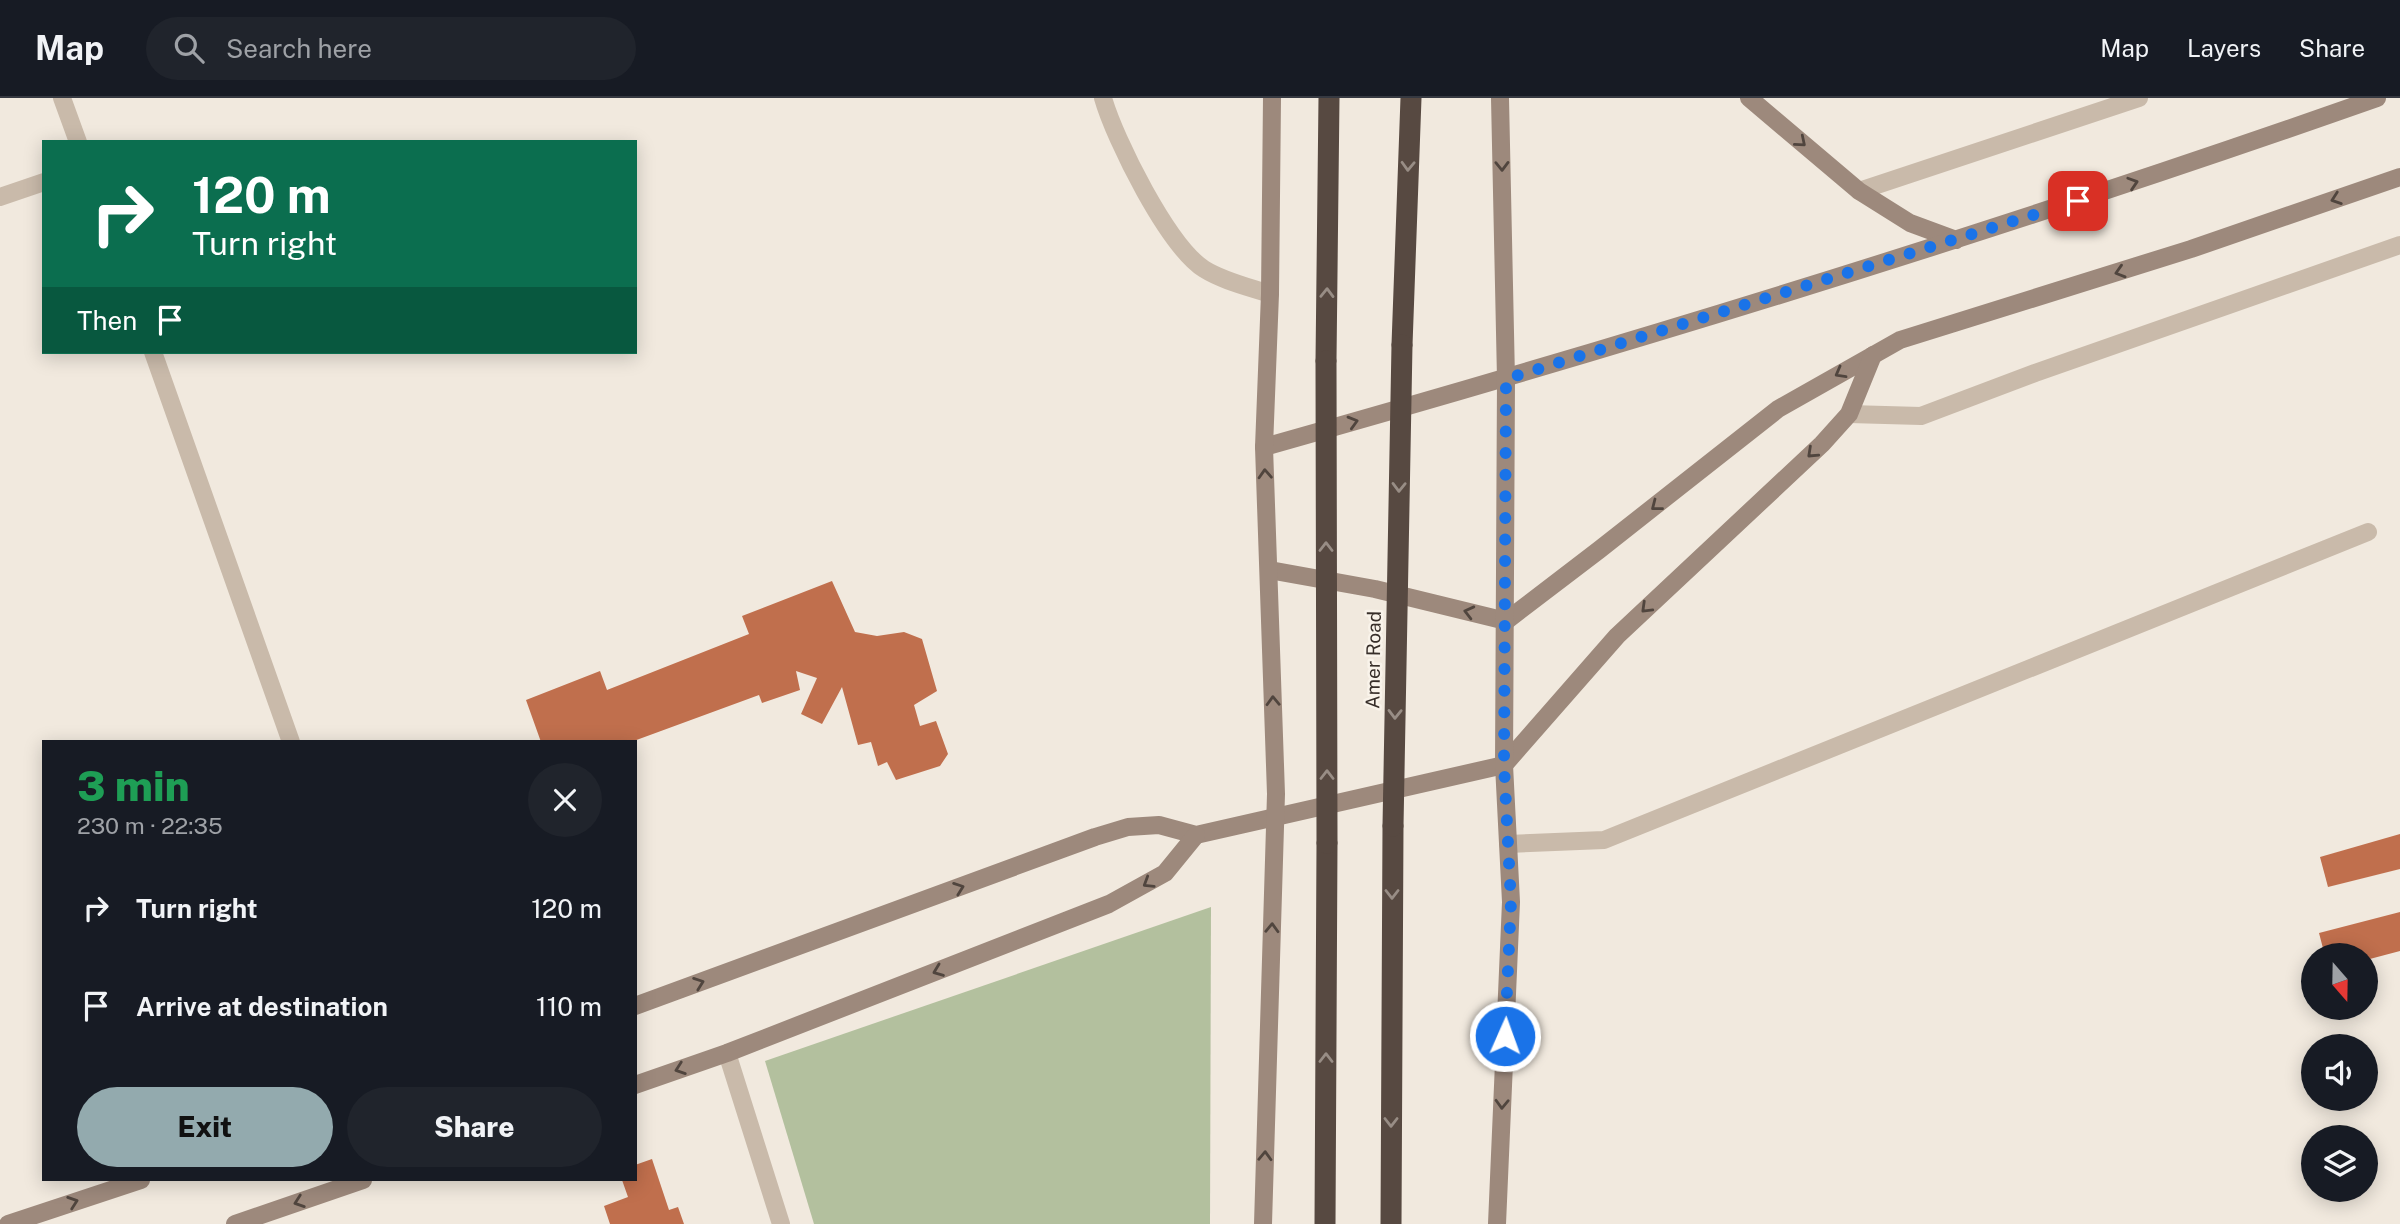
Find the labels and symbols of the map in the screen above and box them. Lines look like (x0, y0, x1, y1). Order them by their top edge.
one-way arrow (1793, 134, 1805, 147)
one-way arrow (1401, 161, 1416, 172)
one-way arrow (1494, 161, 1510, 172)
pin (2048, 171, 2108, 231)
one-way arrow (2126, 177, 2138, 191)
one-way arrow (2330, 191, 2342, 205)
one-way arrow (2114, 263, 2126, 278)
one-way arrow (1319, 287, 1335, 297)
one-way arrow (1835, 365, 1848, 378)
one-way arrow (1347, 416, 1359, 430)
one-way arrow (1807, 445, 1820, 457)
one-way arrow (1258, 468, 1273, 479)
one-way arrow (1392, 482, 1407, 493)
one-way arrow (1651, 497, 1663, 510)
one-way arrow (1318, 541, 1334, 552)
one-way arrow (1641, 600, 1654, 613)
one-way arrow (1463, 606, 1475, 620)
street label: Amer Road (1361, 611, 1385, 709)
one-way arrow (1266, 695, 1281, 706)
one-way arrow (1387, 710, 1403, 720)
one-way arrow (1319, 769, 1335, 779)
one-way arrow (1143, 875, 1156, 888)
one-way arrow (952, 882, 964, 896)
one-way arrow (1384, 889, 1400, 900)
one-way arrow (1264, 923, 1280, 933)
north arrow (2301, 943, 2378, 1020)
one-way arrow (933, 962, 945, 976)
one-way arrow (693, 977, 705, 991)
position arrow (1468, 999, 1542, 1073)
one-way arrow (1318, 1052, 1334, 1063)
one-way arrow (675, 1061, 687, 1075)
one-way arrow (1495, 1099, 1510, 1110)
one-way arrow (1383, 1117, 1399, 1127)
one-way arrow (1257, 1150, 1273, 1161)
one-way arrow (293, 1194, 305, 1208)
one-way arrow (66, 1196, 79, 1210)

